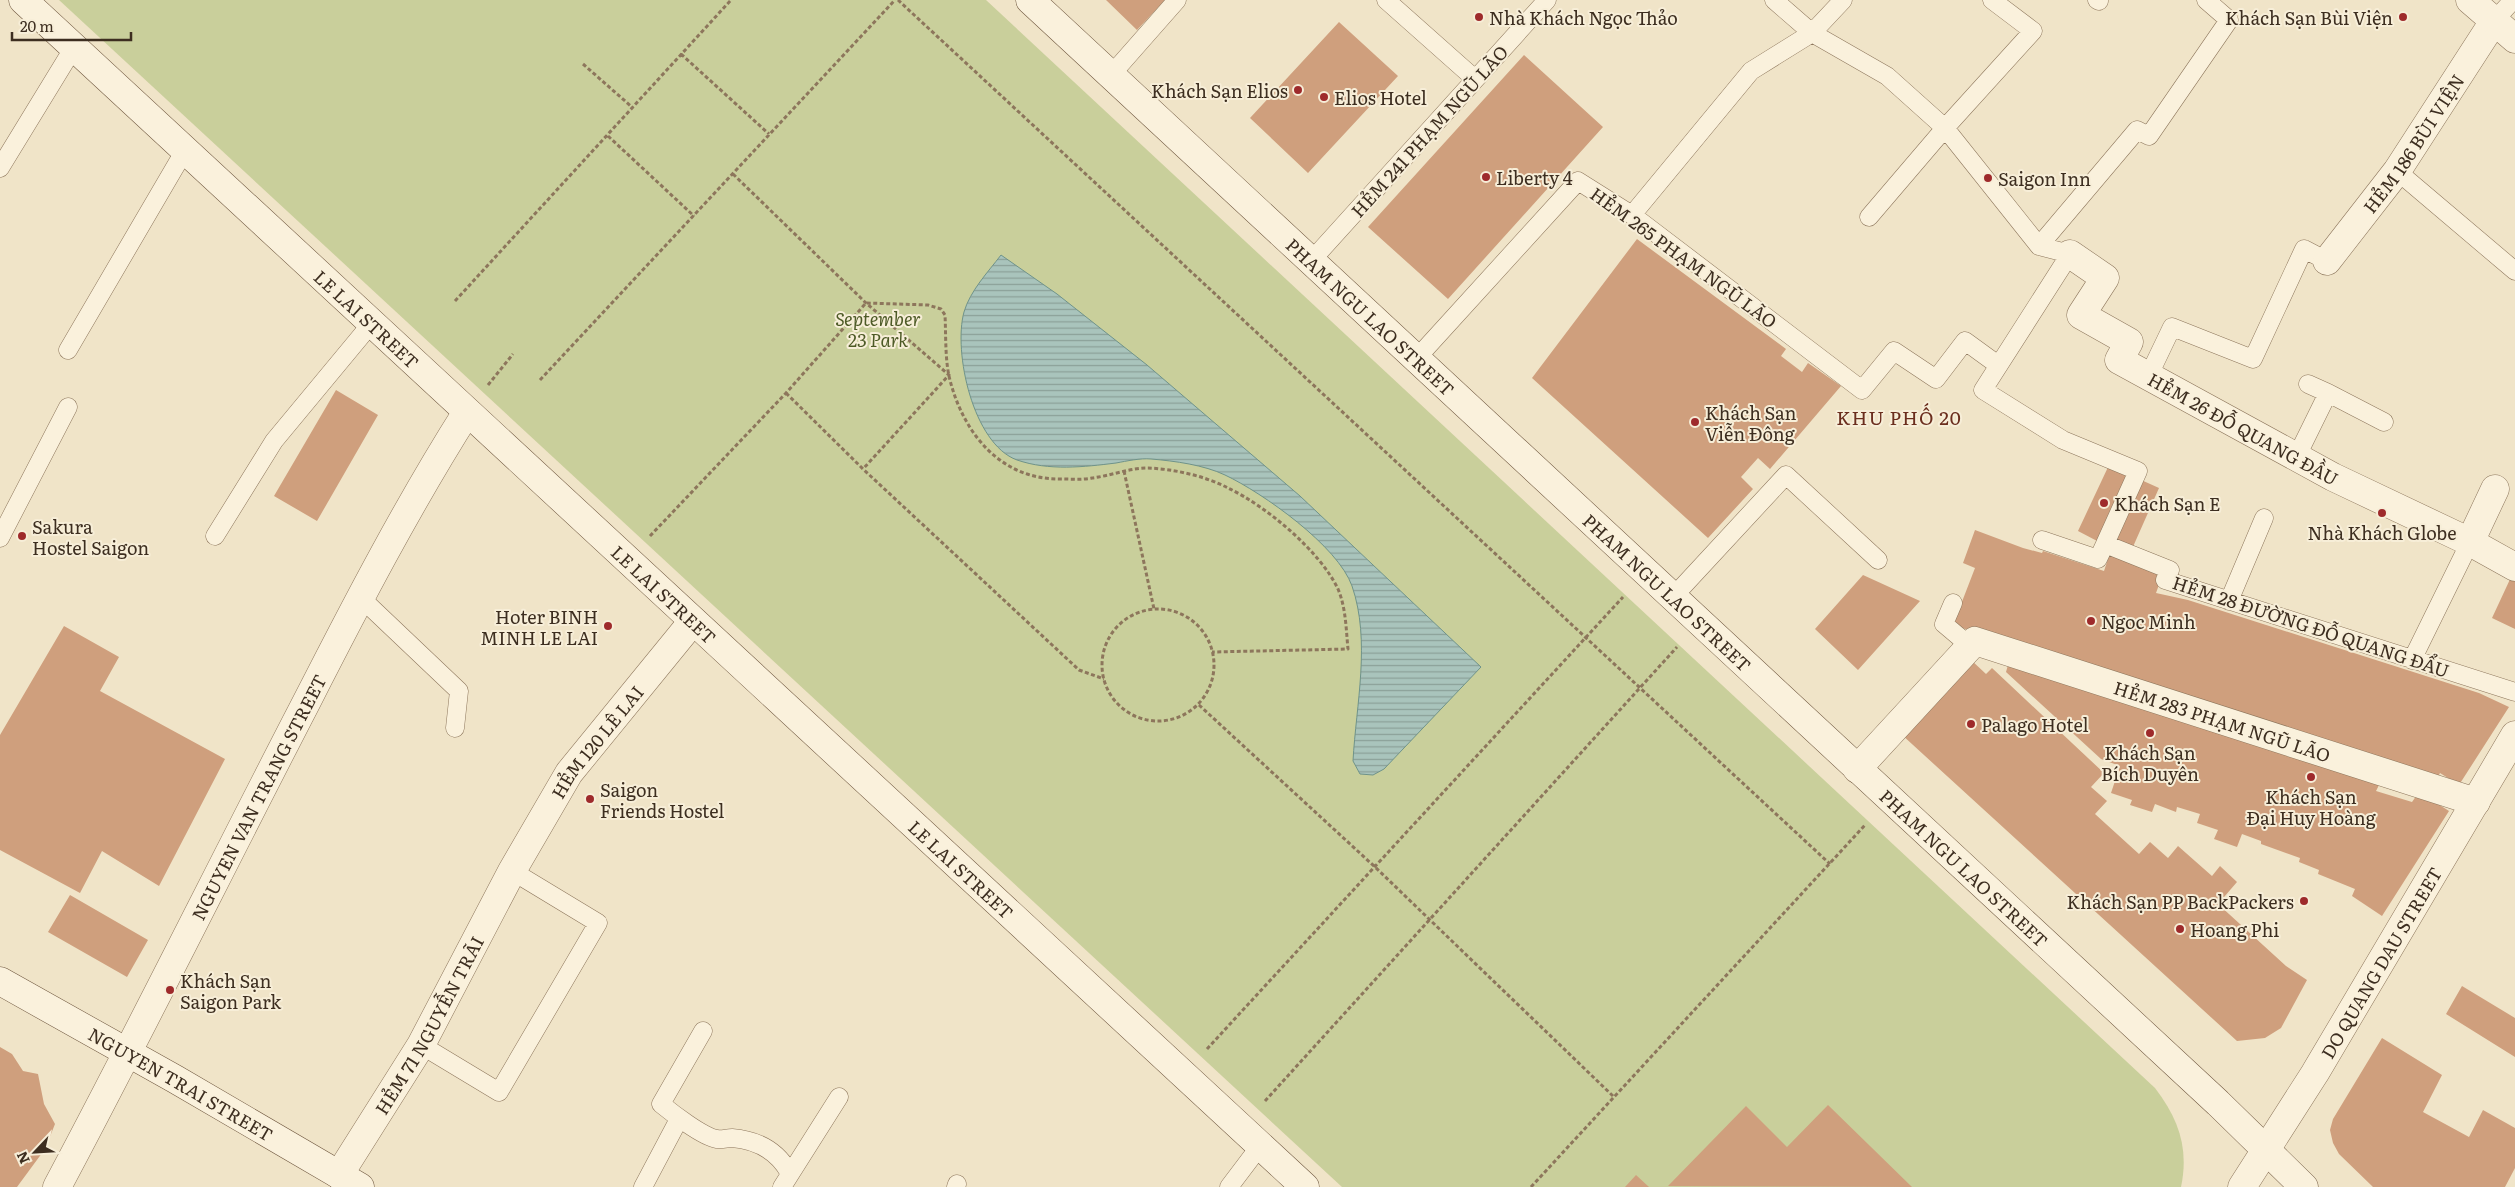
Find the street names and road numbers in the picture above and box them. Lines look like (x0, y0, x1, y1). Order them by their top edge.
street label: HẺM 241 PHẠM NGŨ LÃO (1344, 39, 1514, 223)
street label: HẺM 186 BÙI VIỆN (2356, 68, 2470, 218)
street label: HẺM 265 PHẠM NGŨ LÃO (1585, 180, 1783, 334)
street label: PHAM NGU LAO STREET (1280, 231, 1461, 402)
street label: LE LAI STREET (309, 263, 426, 374)
street label: HẺM 26 ÐỖ QUANG ÐẦU (2143, 365, 2344, 491)
street label: PHAM NGU LAO STREET (1577, 507, 1758, 677)
street label: LE LAI STREET (606, 538, 723, 649)
street label: HẺM 28 ĐƯỜNG ĐỖ QUANG ĐẨU (2169, 567, 2453, 684)
street label: NGUYEN VAN TRANG STREET (184, 669, 332, 924)
street label: HẺM 283 PHẠM NGŨ LÃO (2111, 673, 2334, 768)
street label: HẺM 120 LÊ LAI (544, 679, 649, 803)
street label: PHAM NGU LAO STREET (1874, 782, 2055, 953)
street label: LE LAI STREET (903, 813, 1020, 925)
street label: DO QUANG DAU STREET (2313, 861, 2448, 1063)
street label: HẺM 71 NGUYỄN TRÃI (367, 931, 489, 1119)
street label: NGUYEN TRAI STREET (84, 1020, 278, 1147)

